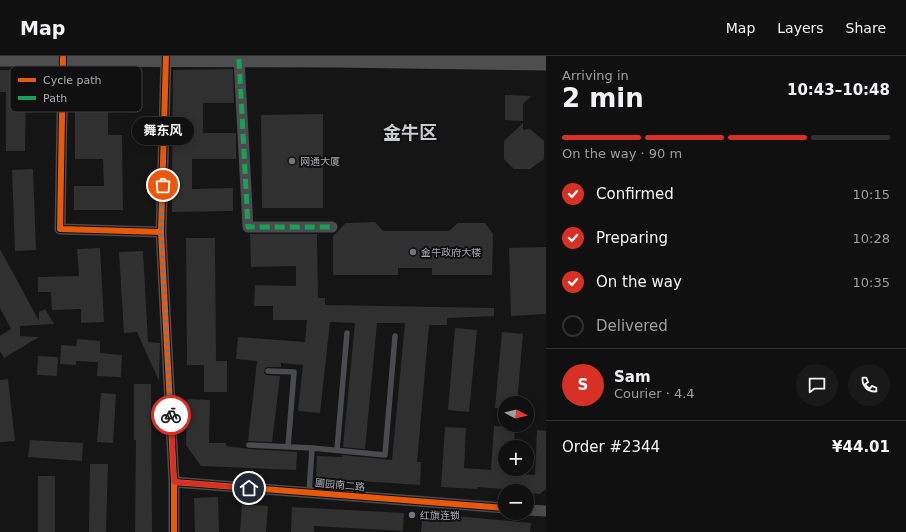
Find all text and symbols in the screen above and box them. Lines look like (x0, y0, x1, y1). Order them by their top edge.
text: Map (20, 17, 65, 39)
text: Map (726, 20, 755, 36)
text: Layers (777, 20, 824, 36)
text: Share (846, 20, 886, 36)
legend (10, 66, 142, 112)
text: Arriving in (562, 68, 629, 83)
text: Cycle path (43, 74, 102, 87)
text: 10:43–10:48 (787, 81, 890, 99)
text: 2 min (562, 83, 644, 113)
text: Path (43, 92, 67, 105)
callout: 舞东风 (132, 117, 194, 145)
district label: 金牛区 (383, 122, 437, 143)
text: 舞东风 (143, 123, 183, 138)
text: On the way · 90 m (562, 146, 682, 161)
marker: 网通大厦 (287, 156, 297, 166)
place label: 网通大厦 (300, 156, 340, 167)
pin (146, 168, 180, 202)
icon: bag (152, 174, 174, 196)
icon: check (562, 183, 584, 205)
text: Confirmed (596, 185, 674, 203)
text: 10:15 (853, 187, 890, 202)
icon: check (562, 227, 584, 249)
text: Preparing (596, 229, 668, 247)
text: 10:28 (853, 231, 890, 246)
marker: 金牛政府大楼 (408, 247, 418, 257)
place label: 金牛政府大楼 (421, 247, 481, 258)
icon: check (562, 271, 584, 293)
text: On the way (596, 273, 682, 291)
text: 10:35 (853, 275, 890, 290)
text: Delivered (596, 317, 668, 335)
button: chat (796, 364, 838, 406)
button: phone (848, 364, 890, 406)
text: Sam (614, 368, 651, 386)
text: S (578, 376, 588, 394)
text: Courier · 4.4 (614, 386, 695, 401)
courier (151, 395, 191, 435)
north arrow (498, 396, 534, 432)
map controls (498, 396, 534, 520)
icon: bike (160, 404, 182, 426)
text: Order #2344 (562, 438, 660, 456)
text: ¥44.01 (832, 438, 890, 456)
button: + (498, 440, 534, 476)
pin (232, 471, 266, 505)
icon: home (238, 477, 260, 499)
street label: 圃园南二路 (315, 477, 365, 493)
button: − (498, 484, 534, 520)
marker: 红旗连锁 (407, 510, 417, 520)
place label: 红旗连锁 (420, 510, 460, 521)

